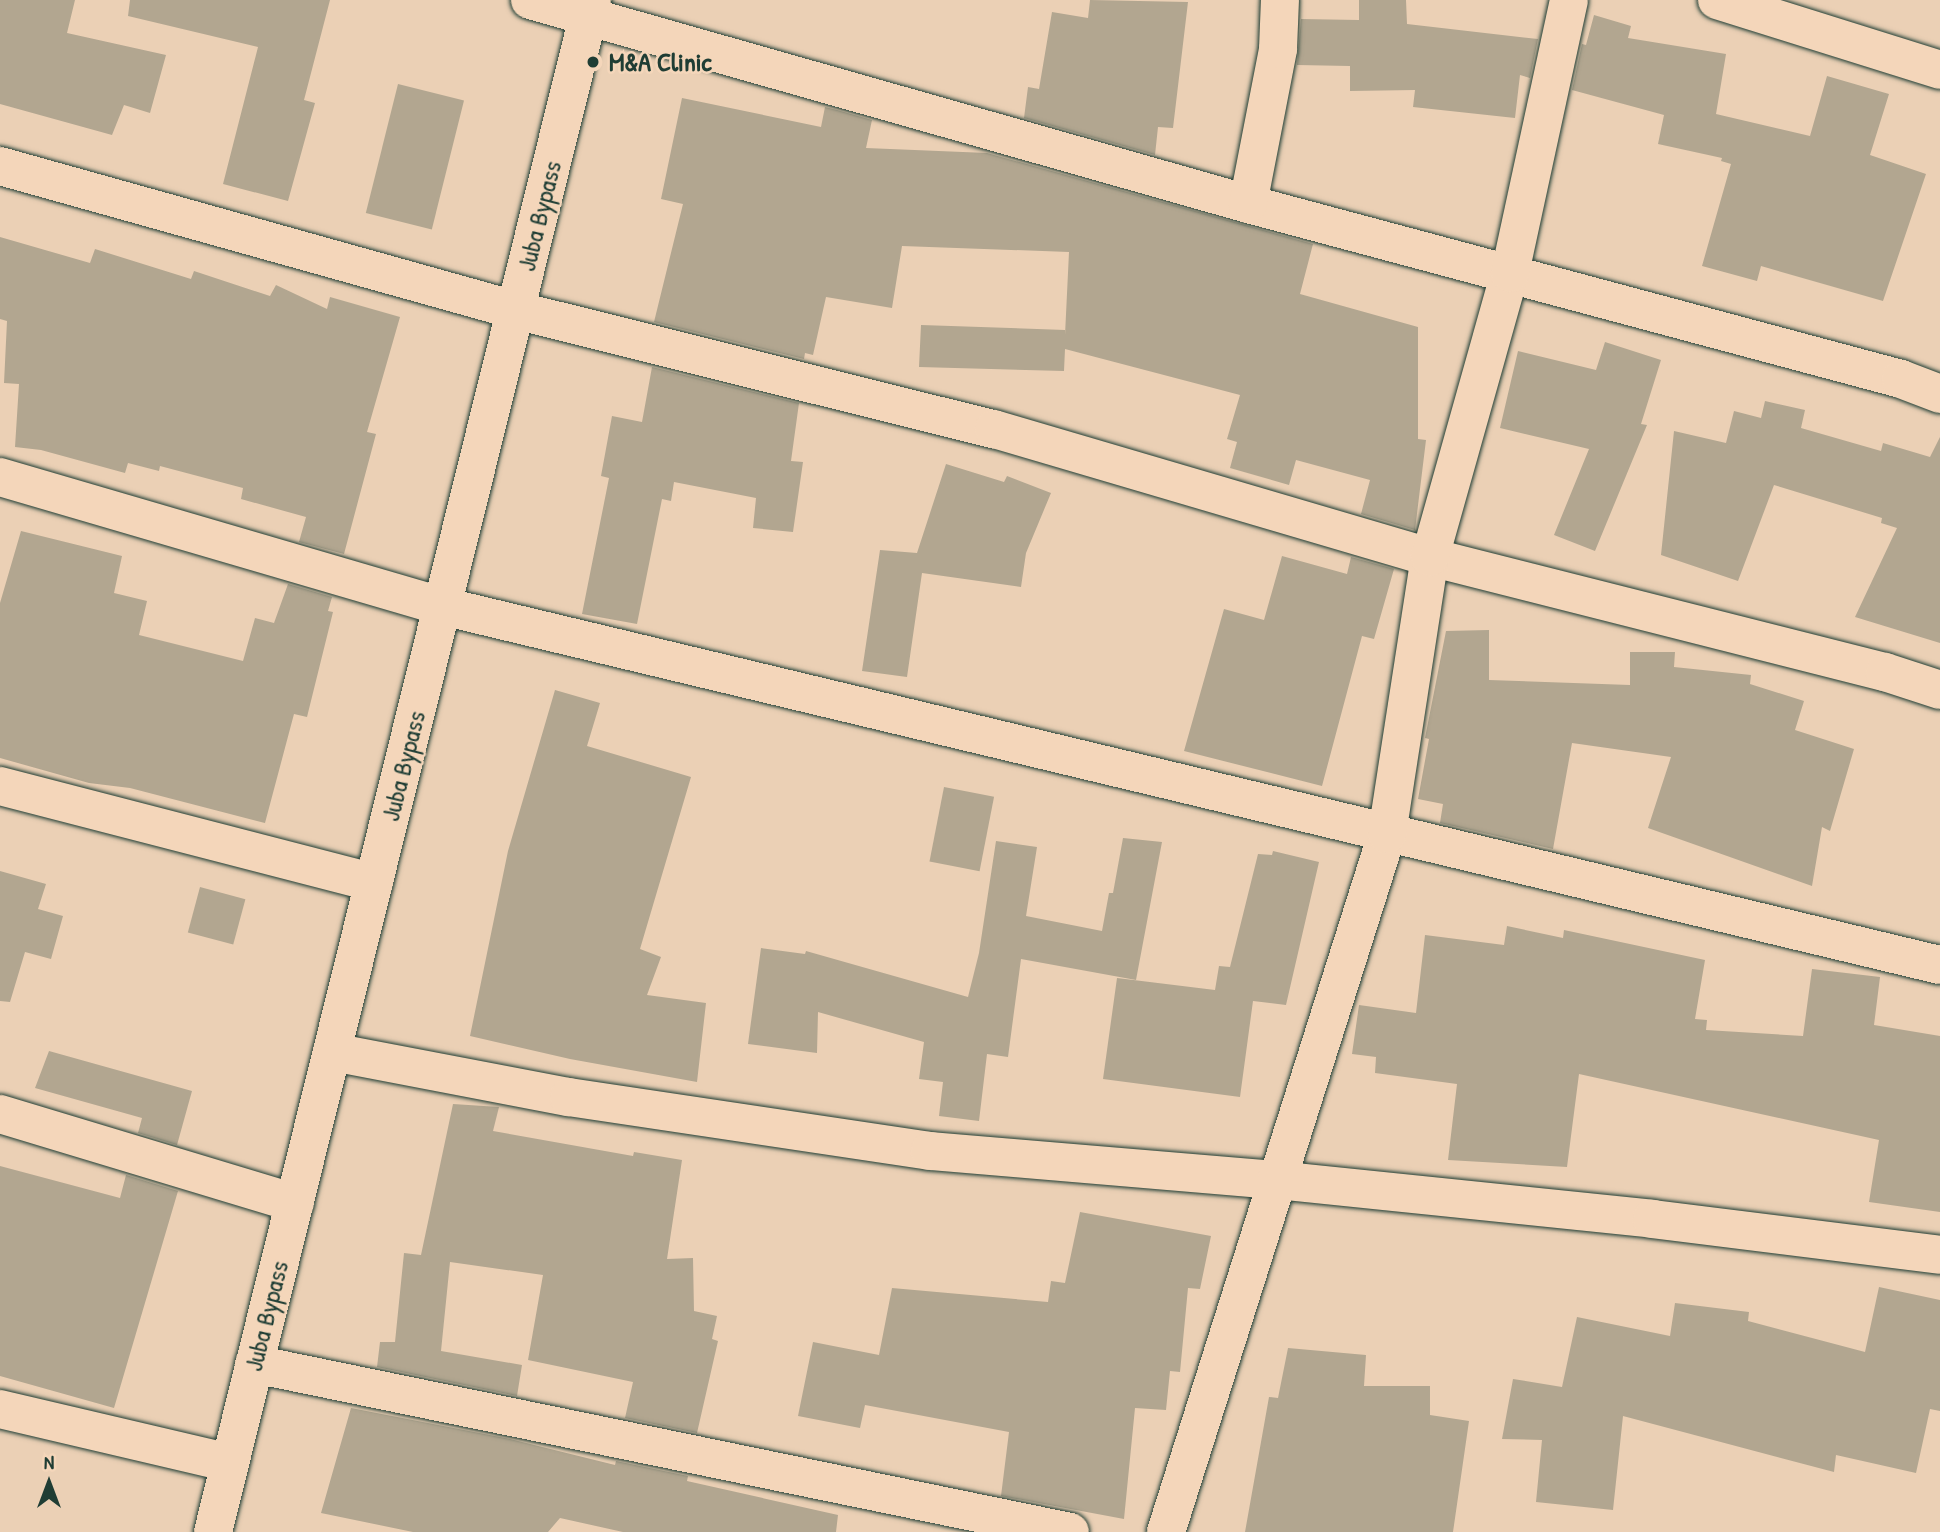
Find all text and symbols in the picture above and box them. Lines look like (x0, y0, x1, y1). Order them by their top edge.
place label: M&A Clinic (609, 46, 712, 78)
marker: M&A Clinic (583, 52, 603, 72)
street label: Juba Bypass (510, 158, 568, 274)
street label: Juba Bypass (374, 708, 432, 824)
street label: Juba Bypass (237, 1258, 295, 1374)
north arrow (14, 1448, 84, 1518)
text: N (44, 1449, 54, 1475)

